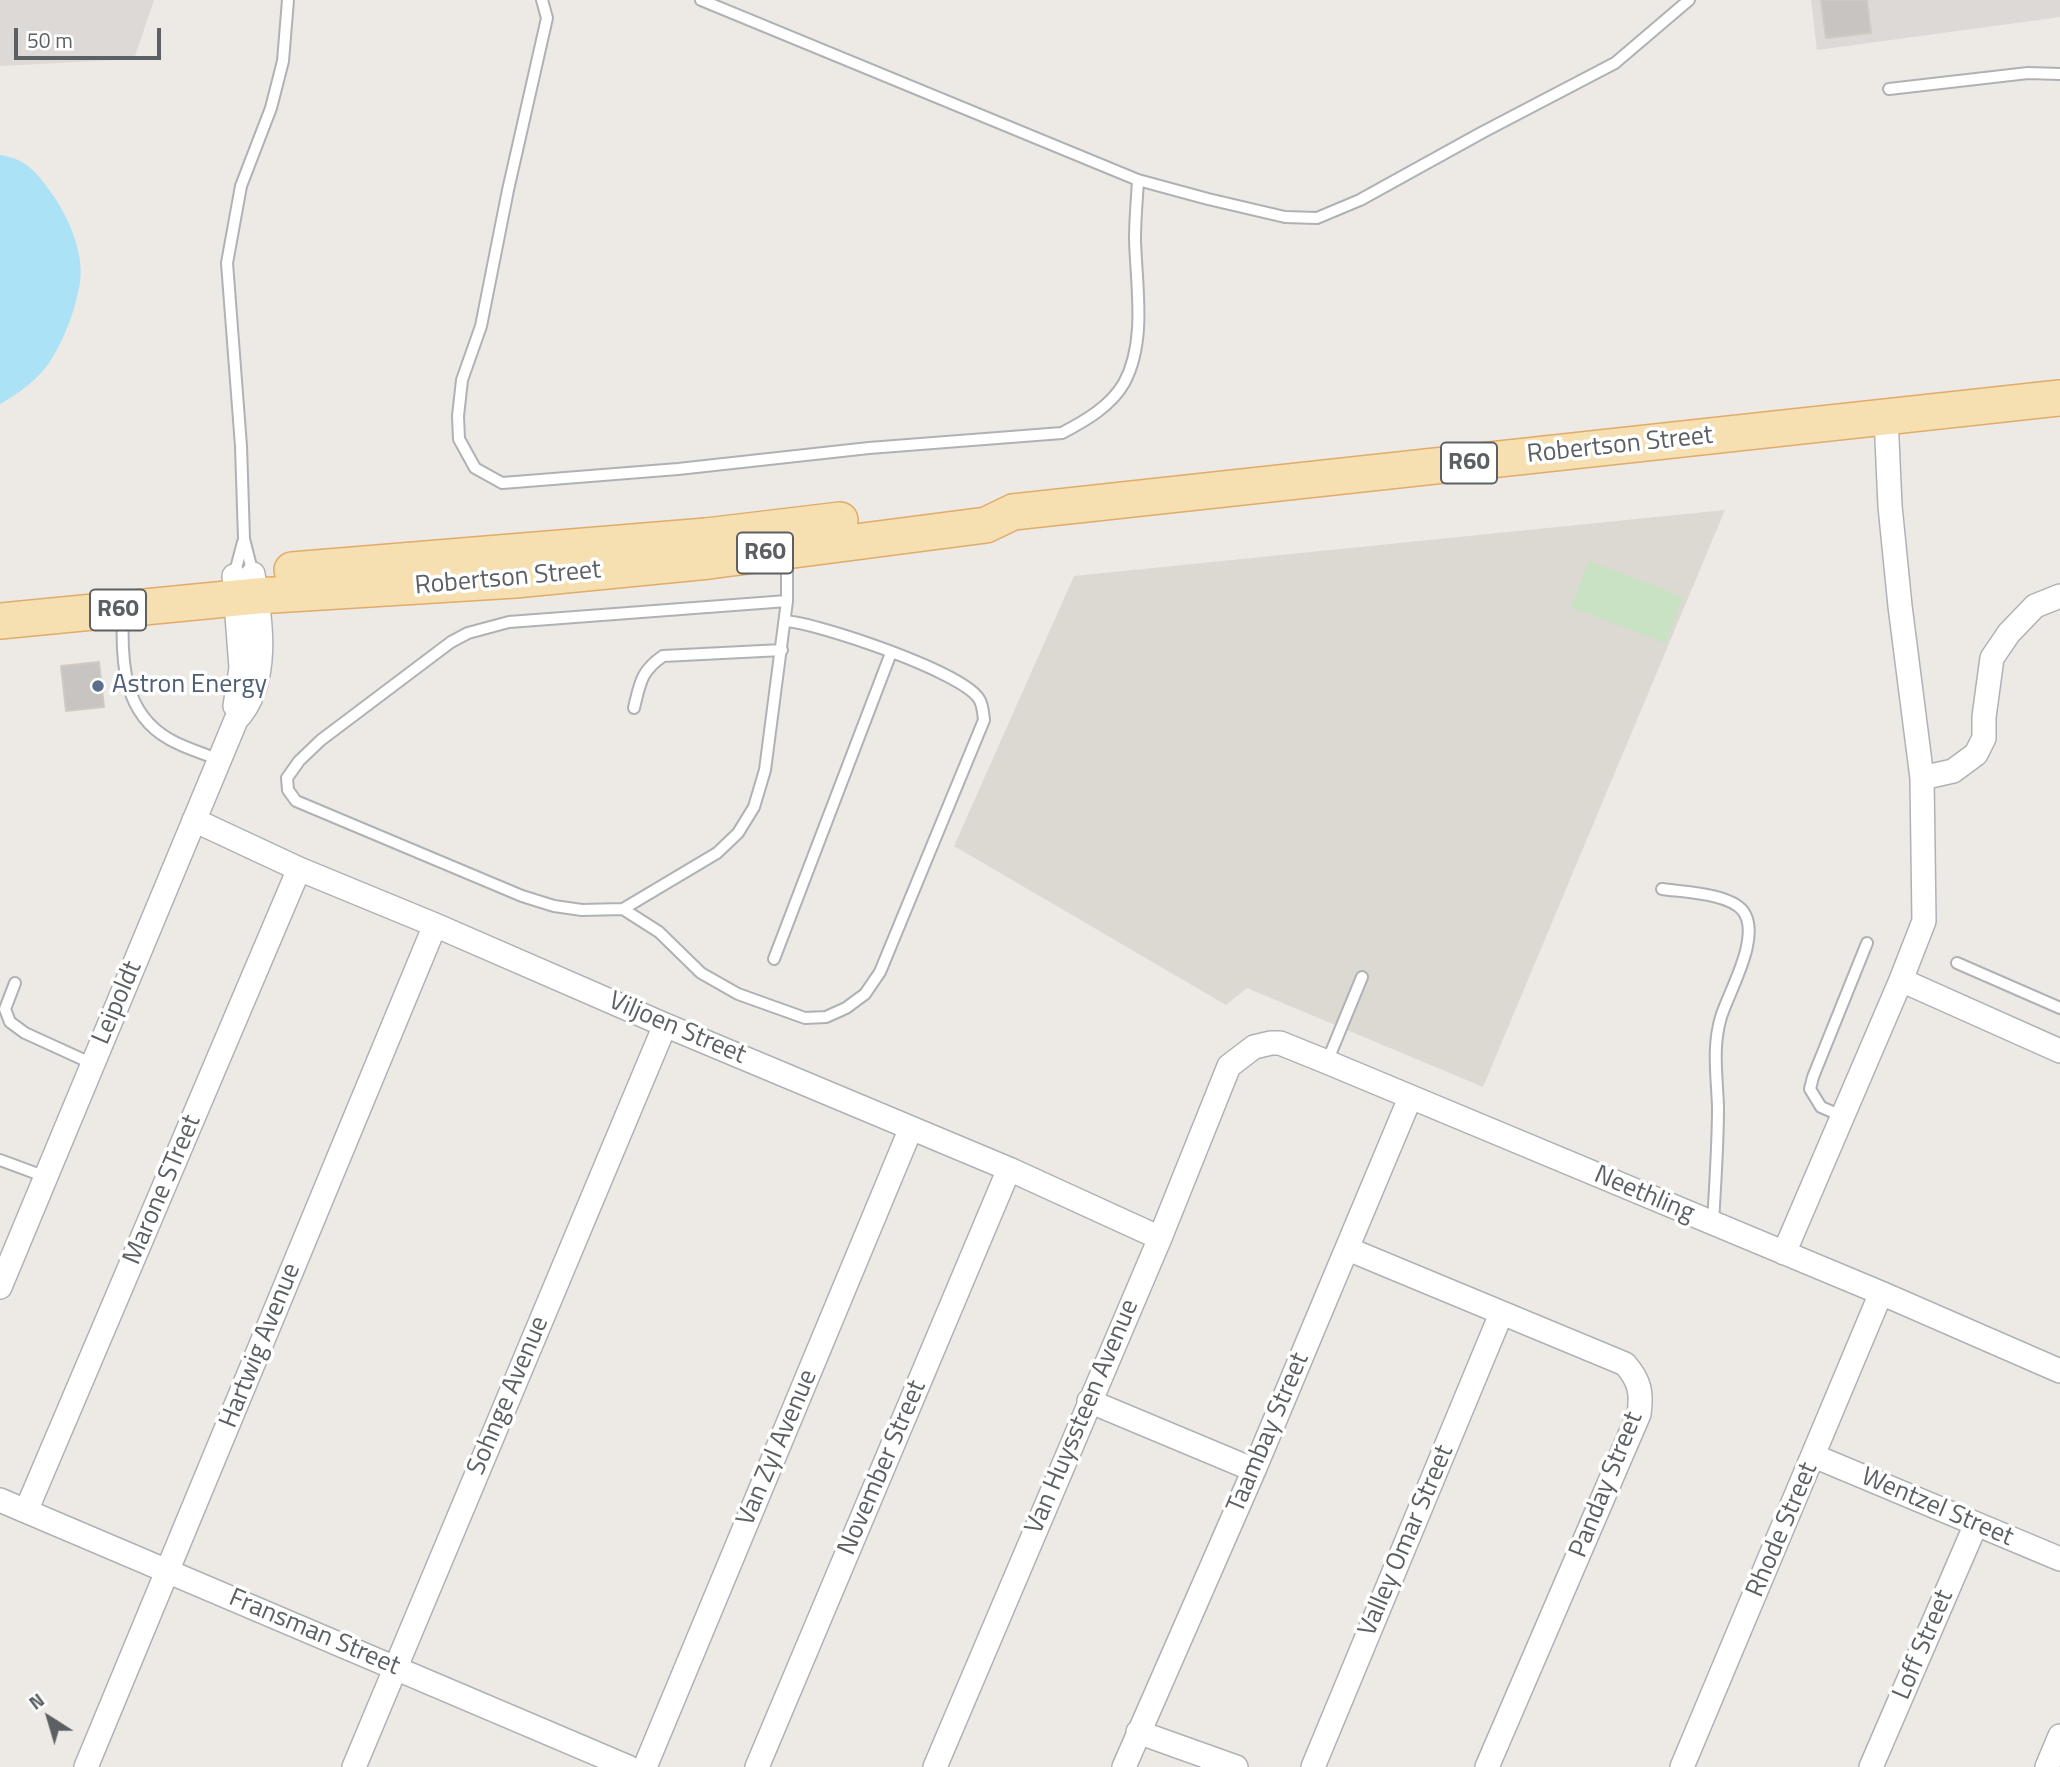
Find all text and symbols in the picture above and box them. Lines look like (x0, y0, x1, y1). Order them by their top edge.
scale bar (18, 14, 164, 58)
text: 50 m (27, 24, 73, 56)
street label: Robertson Street (1525, 421, 1715, 471)
road number: R60 (1441, 442, 1497, 484)
road number: R60 (737, 532, 793, 574)
street label: Robertson Street (414, 555, 602, 603)
road number: R60 (90, 590, 146, 630)
place label: Astron Energy (112, 670, 267, 702)
marker: Astron Energy (90, 678, 106, 694)
street label: Leipoldt (87, 957, 149, 1049)
street label: Viljoen Street (604, 986, 750, 1072)
street label: Marone STreet (117, 1110, 209, 1270)
street label: Neethling (1589, 1160, 1699, 1230)
street label: Hartwig Avenue (214, 1259, 308, 1433)
street label: Van Huyssteen Avenue (1020, 1295, 1146, 1539)
street label: Sohnge Avenue (462, 1312, 556, 1480)
street label: Taambay Street (1221, 1348, 1317, 1518)
street label: Van Zyl Avenue (731, 1365, 825, 1531)
street label: November Street (832, 1376, 934, 1560)
street label: Panday Street (1564, 1408, 1650, 1562)
street label: Valley Omar Street (1353, 1441, 1461, 1641)
street label: Rhode Street (1741, 1458, 1825, 1602)
street label: Wentzel Street (1856, 1462, 2018, 1554)
street label: Fransman Street (224, 1583, 404, 1683)
street label: Loff Street (1887, 1586, 1961, 1704)
north arrow (14, 1683, 84, 1753)
text: N (22, 1685, 50, 1716)

